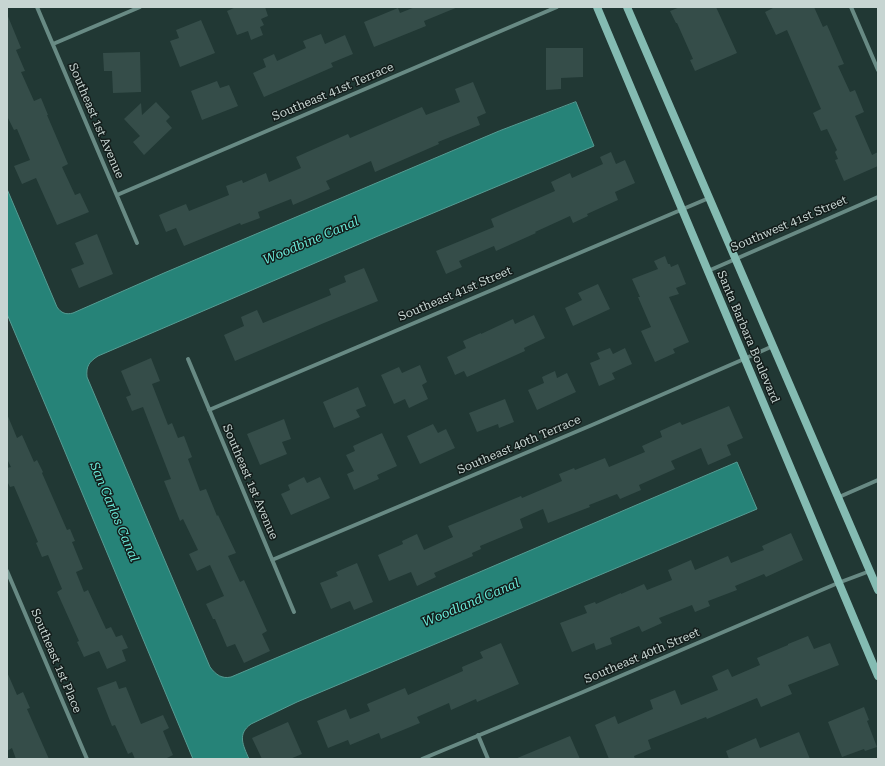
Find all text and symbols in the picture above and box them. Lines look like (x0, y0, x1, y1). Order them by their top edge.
street label: Southeast 41st Terrace (270, 60, 396, 124)
street label: Southeast 1st Avenue (65, 61, 127, 181)
street label: Southwest 41st Street (729, 193, 849, 255)
water label: Woodbine Canal (261, 214, 361, 268)
street label: Southeast 41st Street (396, 264, 514, 324)
street label: Santa Barbara Boulevard (714, 269, 782, 405)
street label: Southeast 40th Terrace (455, 412, 583, 478)
street label: Southeast 1st Avenue (219, 422, 281, 542)
water label: San Carlos Canal (86, 460, 142, 564)
water label: Woodland Canal (420, 575, 522, 631)
street label: Southeast 1st Place (28, 607, 84, 715)
street label: Southeast 40th Street (582, 625, 702, 687)

